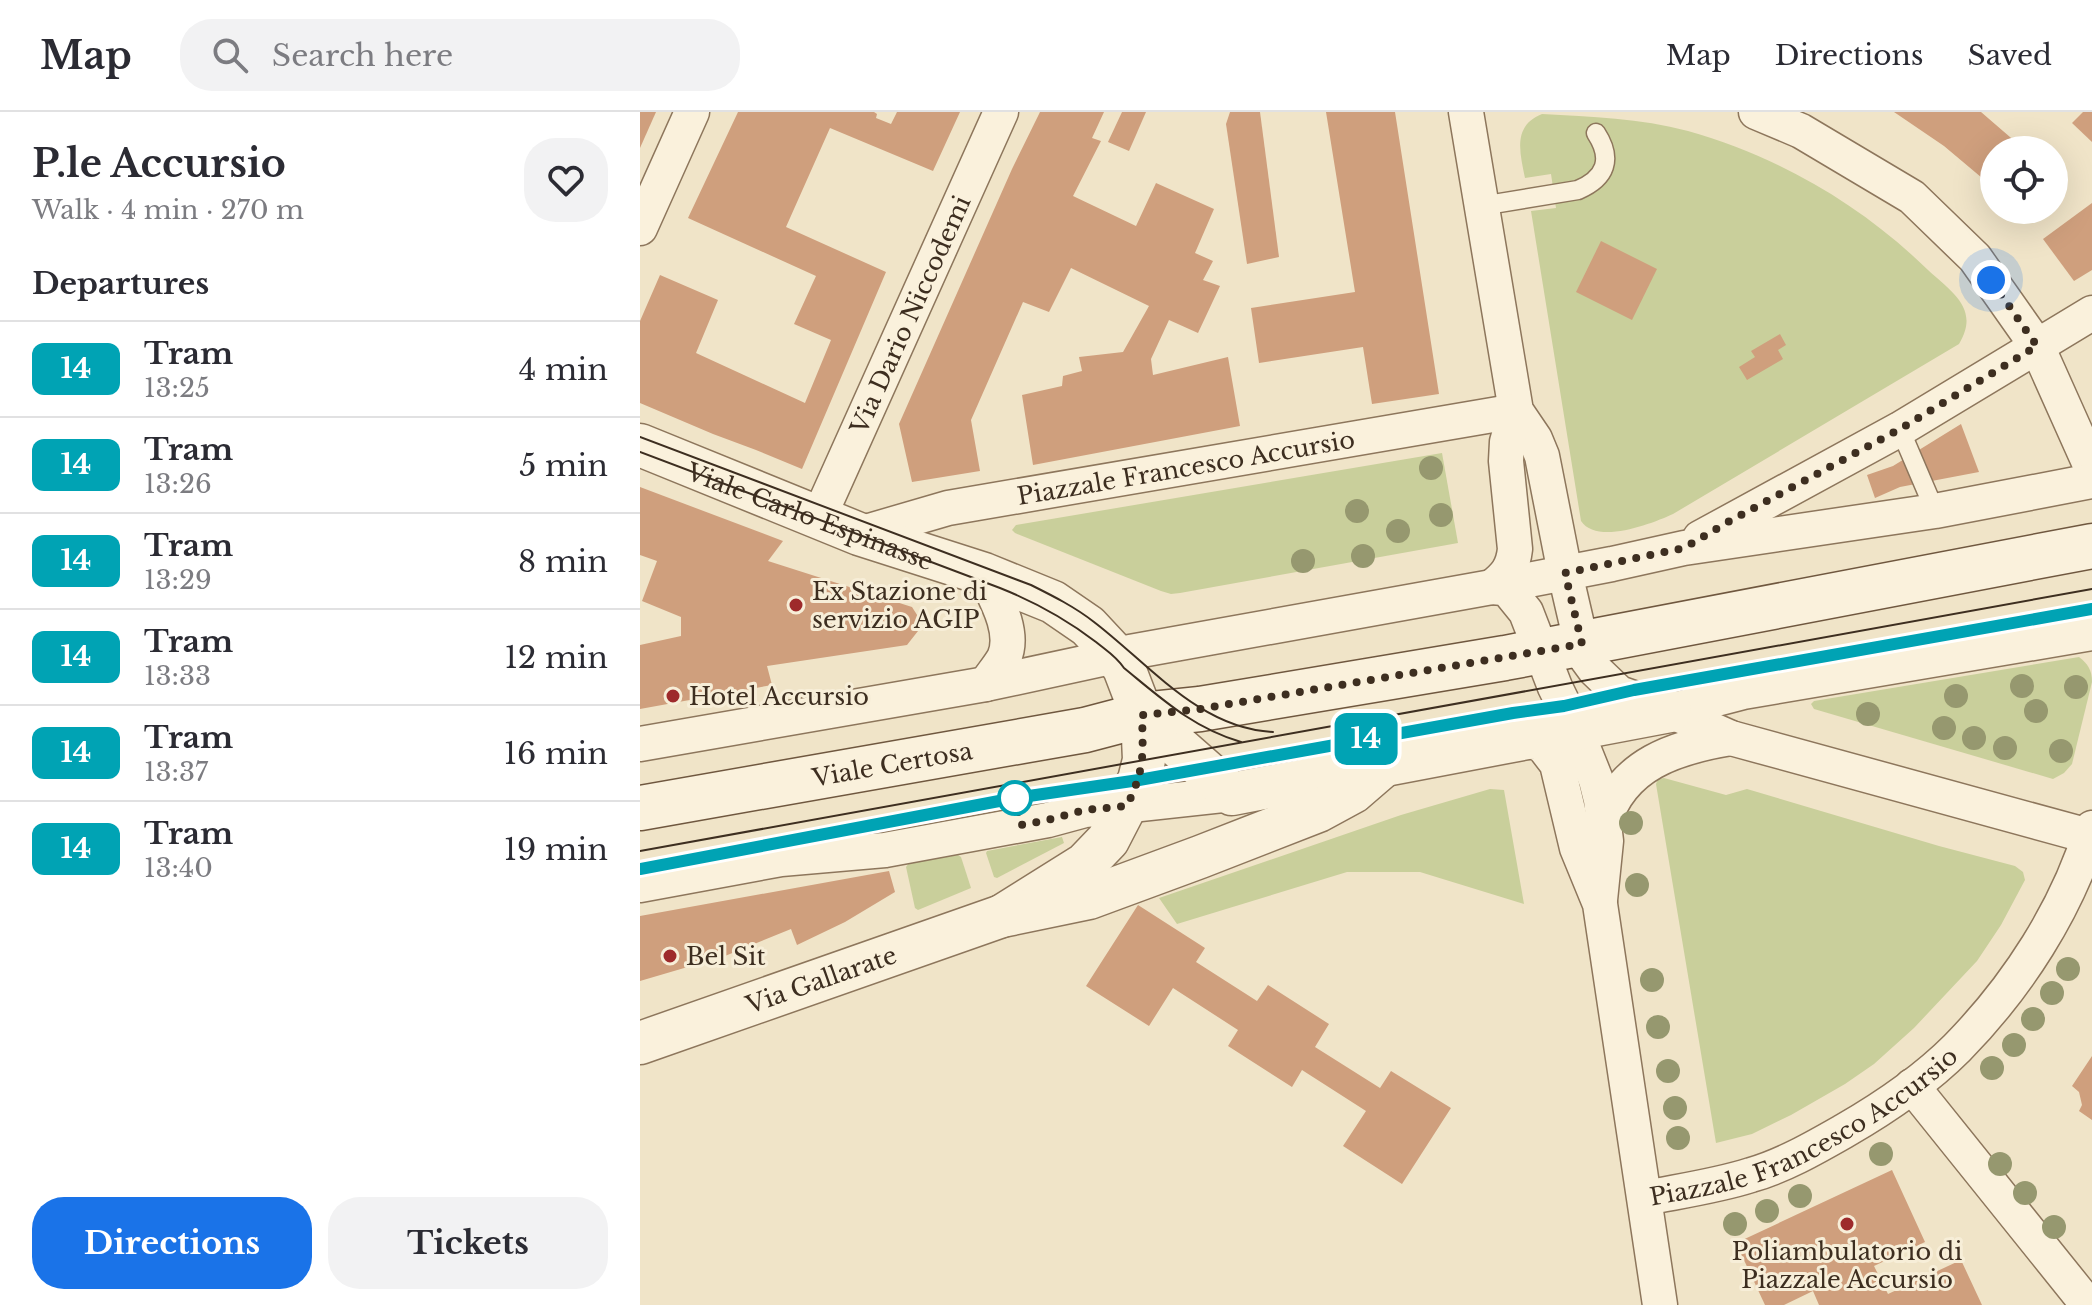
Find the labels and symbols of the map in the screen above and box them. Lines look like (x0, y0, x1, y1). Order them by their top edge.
street label: Via Dario Niccodemi (843, 191, 976, 439)
your location (1971, 260, 2011, 300)
street label: Piazzale Francesco Accursio (1015, 424, 1357, 510)
street label: Viale Carlo Espinasse (682, 456, 938, 576)
place label: Ex Stazione di servizio AGIP (812, 577, 987, 634)
marker: Ex Stazione di servizio AGIP (787, 596, 805, 614)
place label: Hotel Accursio (689, 682, 869, 711)
marker: Hotel Accursio (664, 687, 682, 705)
line badge: 14 (1330, 713, 1402, 765)
street label: Viale Certosa (809, 735, 975, 792)
unlabelled marker (998, 781, 1032, 815)
street label: Via Gallarate (741, 940, 900, 1020)
place label: Bel Sit (686, 942, 766, 971)
marker: Bel Sit (661, 947, 679, 965)
street label: Piazzale Francesco Accursio (1647, 1041, 1963, 1211)
marker: Poliambulatorio di Piazzale Accursio (1838, 1215, 1856, 1233)
place label: Poliambulatorio di Piazzale Accursio (1732, 1237, 1962, 1294)

